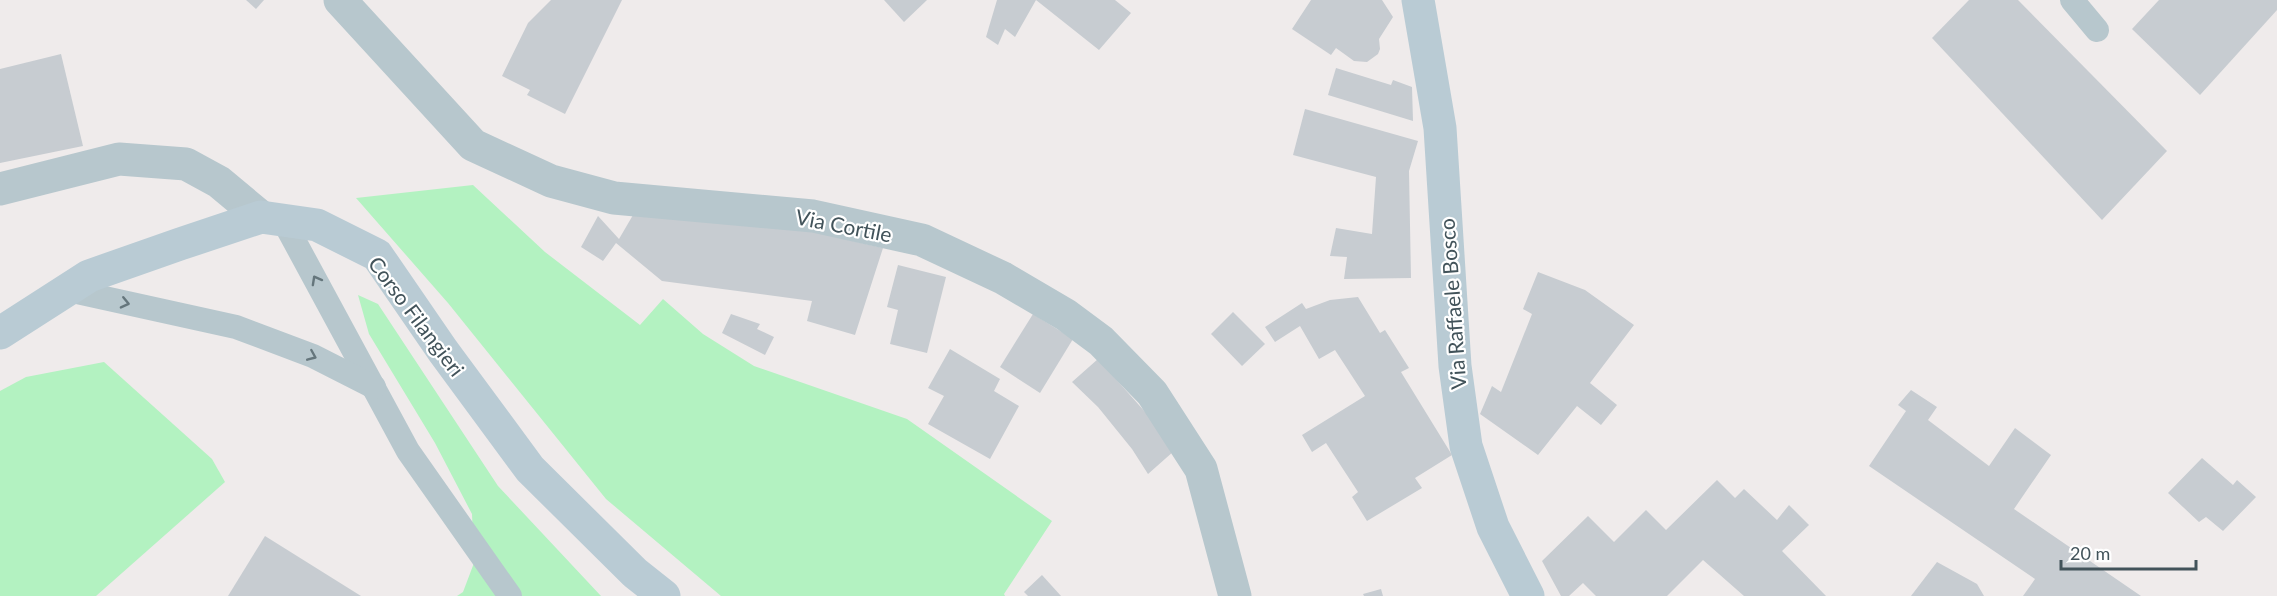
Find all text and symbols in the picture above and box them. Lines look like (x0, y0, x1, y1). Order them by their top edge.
street label: Via Cortile (794, 203, 894, 247)
street label: Via Raffaele Bosco (1434, 218, 1470, 390)
street label: Corso Filangieri (364, 251, 470, 381)
one-way arrow (312, 276, 323, 286)
one-way arrow (120, 295, 130, 308)
one-way arrow (306, 349, 317, 361)
scale bar (2061, 533, 2196, 571)
text: 20 m (2070, 542, 2110, 564)

